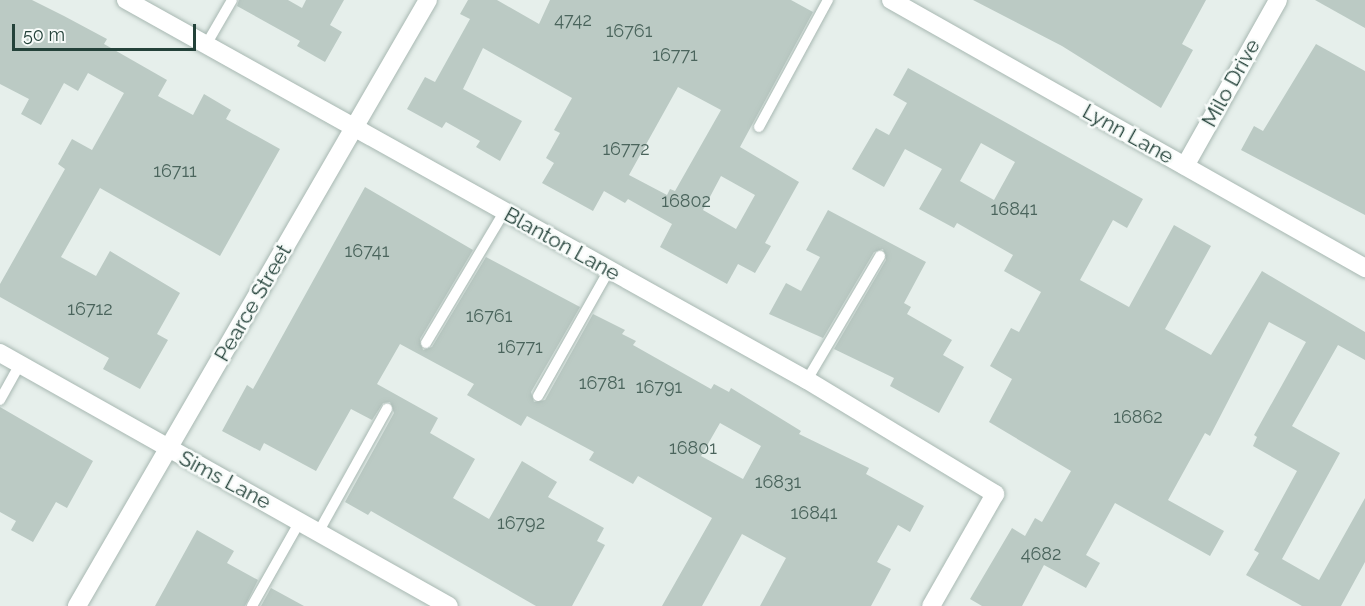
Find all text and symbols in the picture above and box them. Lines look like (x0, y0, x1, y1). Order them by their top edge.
house number: 4742 (554, 9, 592, 31)
scale bar (15, 12, 200, 50)
house number: 16761 (606, 20, 652, 42)
text: 50 m (23, 24, 65, 45)
street label: Milo Drive (1197, 35, 1265, 131)
house number: 16771 (652, 44, 698, 66)
street label: Lynn Lane (1078, 99, 1178, 169)
house number: 16772 (602, 138, 650, 160)
house number: 16711 (153, 160, 197, 182)
house number: 16802 (661, 190, 711, 212)
house number: 16841 (991, 198, 1037, 220)
street label: Blanton Lane (500, 202, 624, 286)
street label: Pearce Street (209, 240, 297, 366)
house number: 16741 (345, 240, 389, 262)
house number: 16712 (67, 298, 113, 320)
house number: 16761 (466, 305, 512, 327)
house number: 16771 (497, 336, 543, 358)
house number: 16781 (579, 372, 625, 394)
house number: 16791 (636, 376, 682, 398)
house number: 16862 (1113, 406, 1163, 428)
house number: 16801 (669, 437, 717, 459)
street label: Sims Lane (175, 445, 275, 515)
house number: 16831 (755, 471, 801, 493)
house number: 16841 (791, 502, 837, 524)
house number: 16792 (497, 512, 545, 534)
house number: 4682 (1021, 543, 1061, 565)

